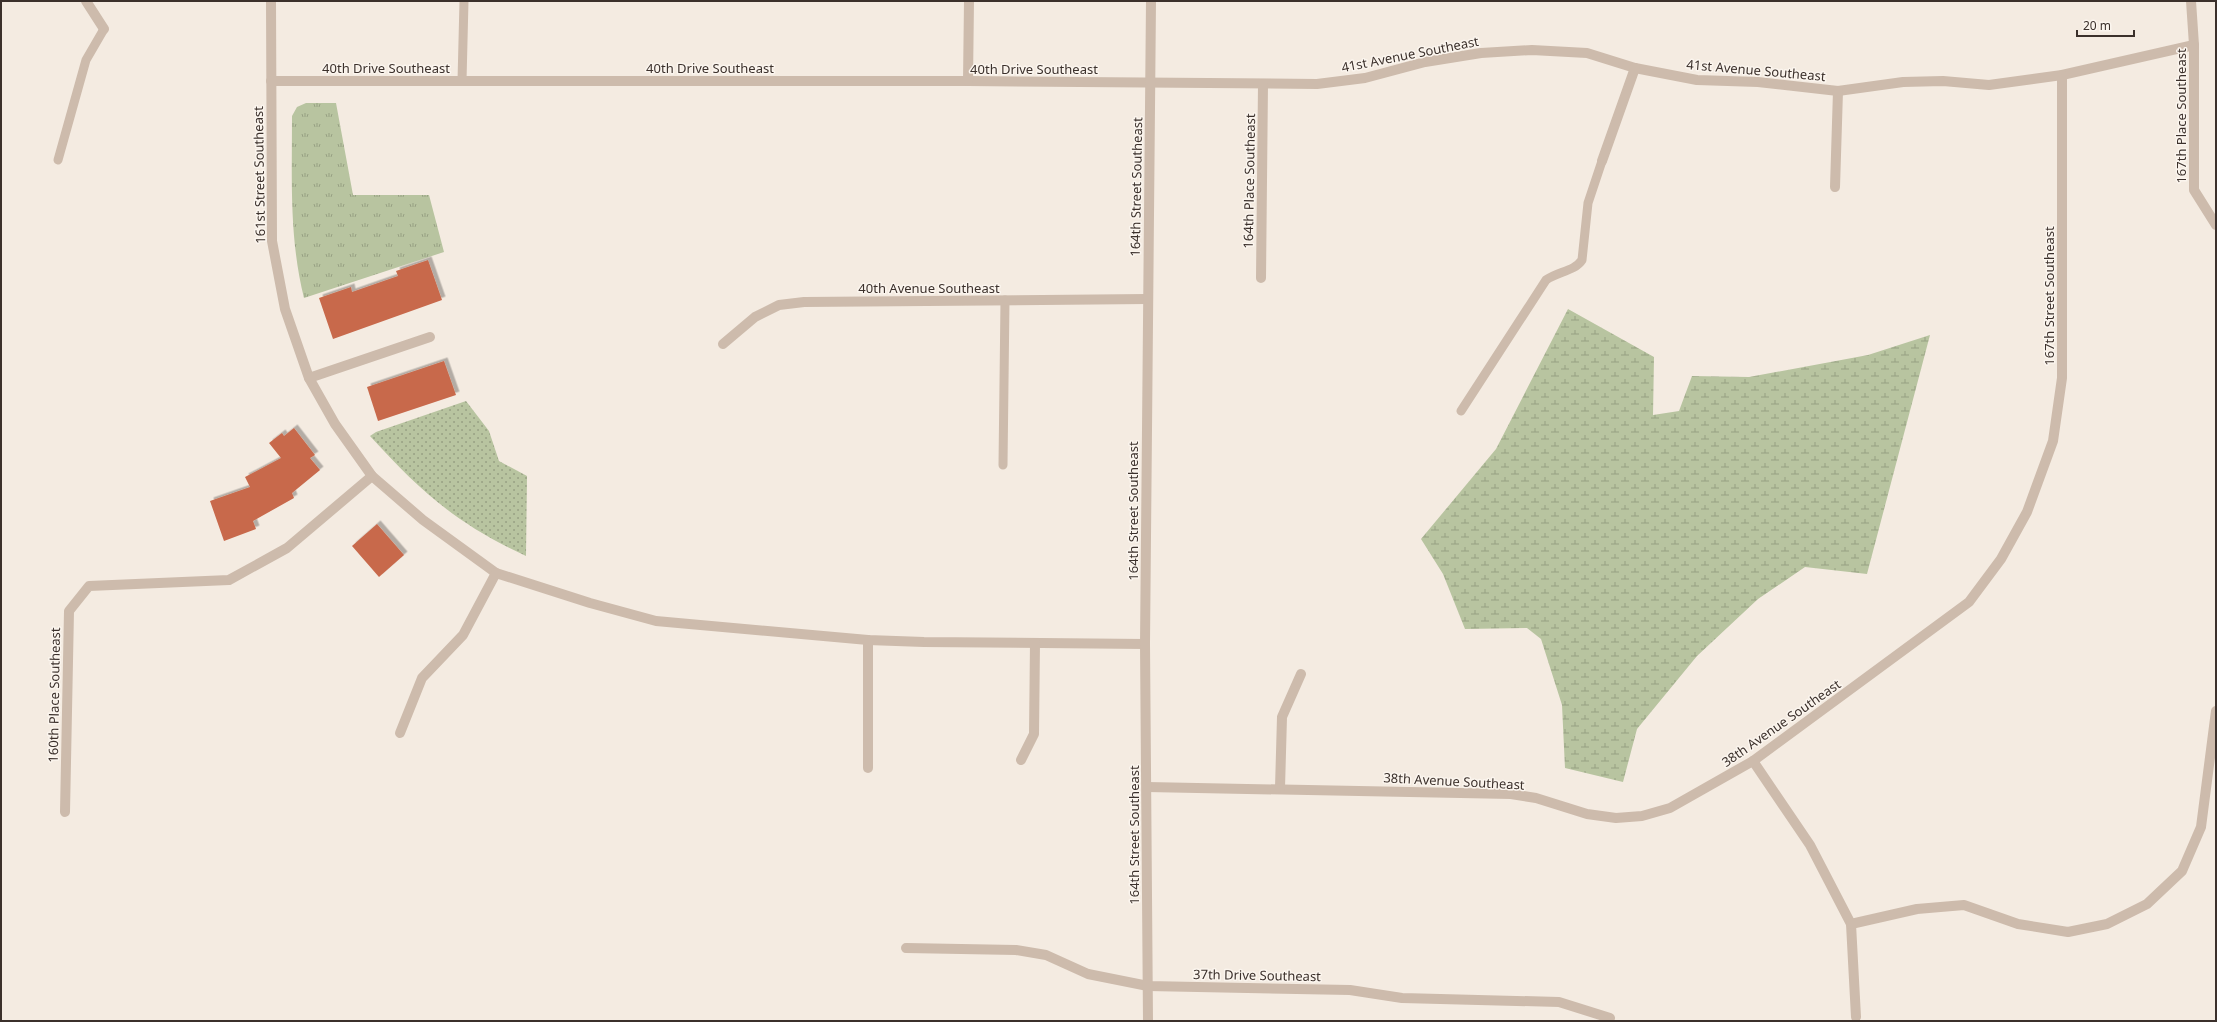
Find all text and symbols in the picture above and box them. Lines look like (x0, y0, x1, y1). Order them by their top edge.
scale bar (2077, 12, 2134, 38)
text: 20 m (2083, 17, 2111, 34)
street label: 41st Avenue Southeast (1340, 32, 1480, 76)
street label: 167th Place Southeast (2172, 48, 2190, 184)
street label: 41st Avenue Southeast (1686, 55, 1827, 85)
street label: 40th Drive Southeast (322, 59, 450, 77)
street label: 40th Drive Southeast (646, 59, 774, 77)
street label: 40th Drive Southeast (970, 60, 1098, 78)
street label: 161st Street Southeast (249, 106, 269, 244)
street label: 164th Place Southeast (1239, 113, 1259, 249)
street label: 164th Street Southeast (1126, 117, 1146, 257)
street label: 167th Street Southeast (2040, 226, 2058, 366)
street label: 40th Avenue Southeast (858, 279, 1000, 297)
street label: 164th Street Southeast (1124, 441, 1142, 581)
street label: 160th Place Southeast (44, 627, 64, 763)
street label: 38th Avenue Southeast (1718, 675, 1844, 771)
street label: 164th Street Southeast (1125, 765, 1143, 905)
street label: 38th Avenue Southeast (1383, 768, 1525, 794)
street label: 37th Drive Southeast (1193, 965, 1321, 985)

